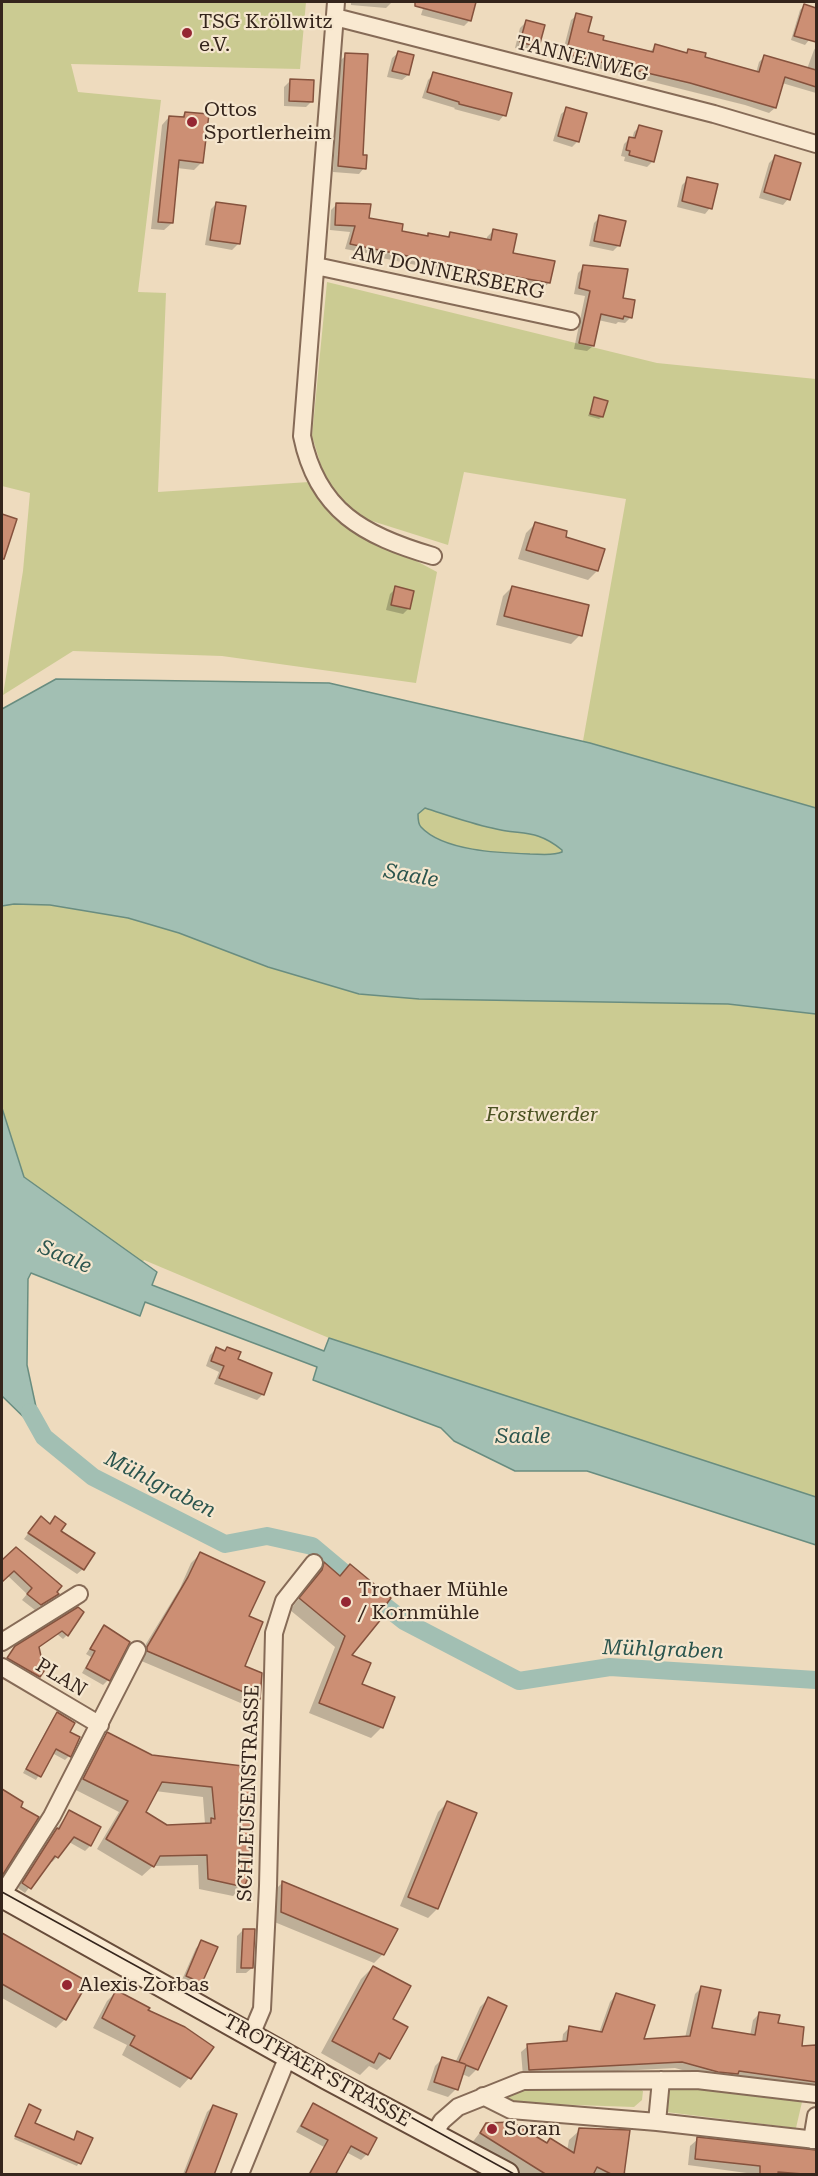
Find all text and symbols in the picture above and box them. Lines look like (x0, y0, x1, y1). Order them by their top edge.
place label: TSG Kröllwitz e.V. (199, 10, 332, 57)
marker: TSG Kröllwitz e.V. (180, 26, 194, 40)
street label: TANNENWEG (513, 31, 651, 87)
place label: Ottos Sportlerheim (204, 98, 332, 145)
marker: Ottos Sportlerheim (185, 115, 199, 129)
street label: AM DONNERSBERG (350, 241, 546, 305)
water label: Saale (382, 859, 440, 893)
park label: Forstwerder (486, 1103, 598, 1127)
water label: Saale (35, 1235, 95, 1279)
water label: Saale (496, 1424, 550, 1450)
water label: Mühlgraben (100, 1446, 220, 1524)
place label: Trothaer Mühle / Kornmühle (358, 1578, 508, 1625)
marker: Trothaer Mühle / Kornmühle (339, 1595, 353, 1609)
water label: Mühlgraben (602, 1635, 724, 1665)
street label: PLAN (31, 1654, 91, 1702)
street label: SCHLEUSENSTRASSE (233, 1684, 265, 1902)
place label: Alexis Zorbas (79, 1973, 209, 1997)
marker: Alexis Zorbas (60, 1978, 74, 1992)
street label: TROTHAER STRASSE (219, 2010, 415, 2132)
place label: Soran (504, 2117, 561, 2141)
marker: Soran (485, 2122, 499, 2136)

